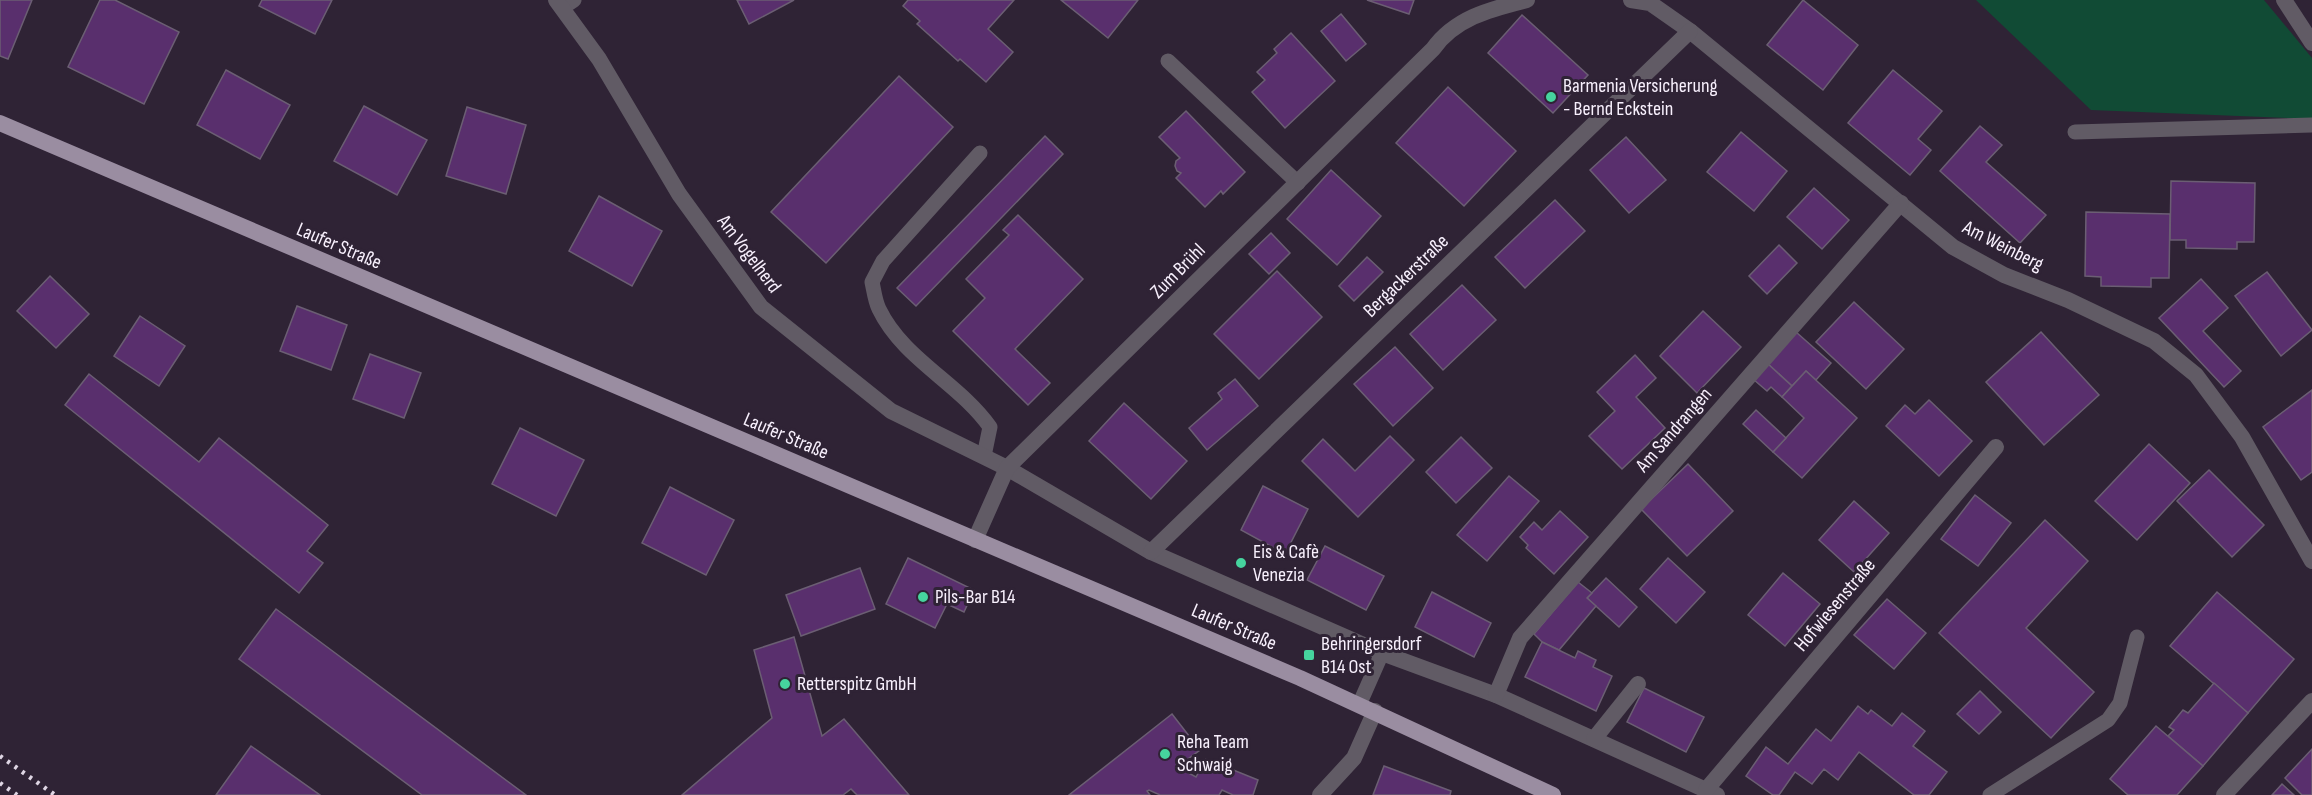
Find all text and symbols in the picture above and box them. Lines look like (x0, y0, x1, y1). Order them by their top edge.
place label: Barmenia Versicherung - Bernd Eckstein (1563, 74, 1717, 121)
marker: Barmenia Versicherung - Bernd Eckstein (1544, 90, 1558, 104)
street label: Am Vogelherd (711, 209, 786, 298)
street label: Am Weinberg (1958, 215, 2047, 277)
street label: Laufer Straße (293, 217, 385, 275)
street label: Bergackerstraße (1358, 229, 1454, 323)
street label: Zum Brühl (1146, 239, 1210, 303)
street label: Am Sandrangen (1630, 383, 1717, 478)
street label: Laufer Straße (740, 407, 832, 465)
place label: Eis & Cafè Venezia (1253, 540, 1319, 587)
street label: Hofwiesenstraße (1789, 554, 1881, 656)
marker: Eis & Cafè Venezia (1234, 556, 1248, 570)
place label: Pils-Bar B14 (935, 585, 1015, 609)
marker: Pils-Bar B14 (916, 590, 930, 604)
street label: Laufer Straße (1188, 598, 1280, 656)
place label: Behringersdorf B14 Ost (1321, 632, 1422, 679)
marker: Behringersdorf B14 Ost (1302, 648, 1316, 662)
place label: Retterspitz GmbH (797, 672, 917, 696)
marker: Retterspitz GmbH (778, 677, 792, 691)
place label: Reha Team Schwaig (1177, 730, 1249, 777)
marker: Reha Team Schwaig (1158, 747, 1172, 761)

